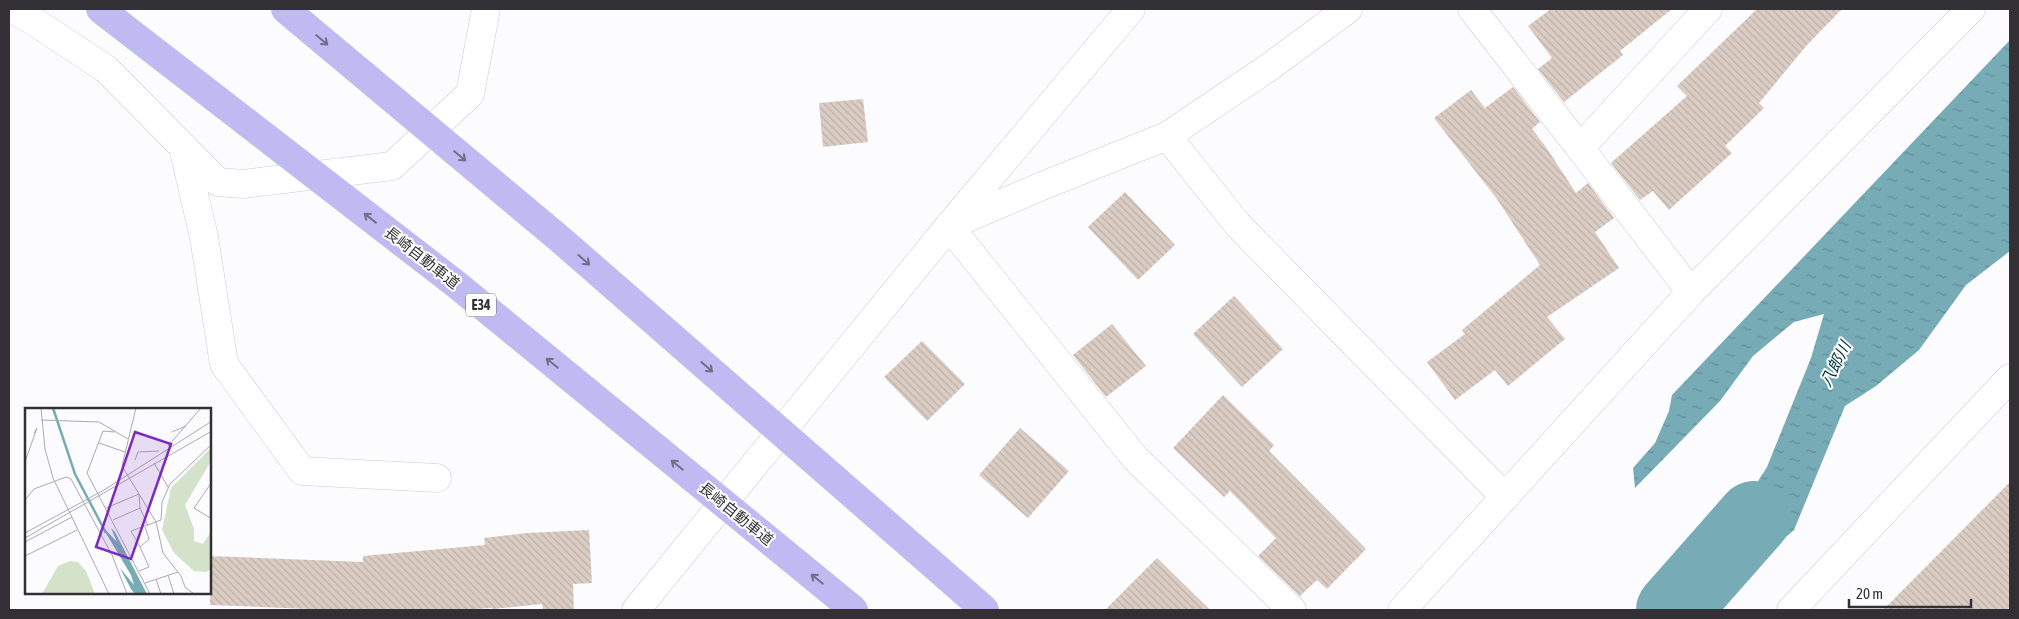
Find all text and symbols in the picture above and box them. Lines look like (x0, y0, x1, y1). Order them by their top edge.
one-way arrow (315, 34, 328, 45)
one-way arrow (453, 150, 466, 161)
one-way arrow (364, 212, 377, 223)
street label: 長崎自動車道 (382, 223, 463, 292)
one-way arrow (578, 255, 591, 266)
road number: E34 (466, 294, 496, 316)
water label: 八郎川 (1816, 337, 1855, 389)
one-way arrow (545, 357, 558, 368)
one-way arrow (700, 362, 713, 373)
inset map (25, 408, 211, 594)
one-way arrow (671, 460, 684, 471)
street label: 長崎自動車道 (696, 479, 777, 549)
one-way arrow (810, 574, 823, 585)
scale bar (1849, 576, 1972, 608)
text: 20 m (1856, 585, 1883, 602)

